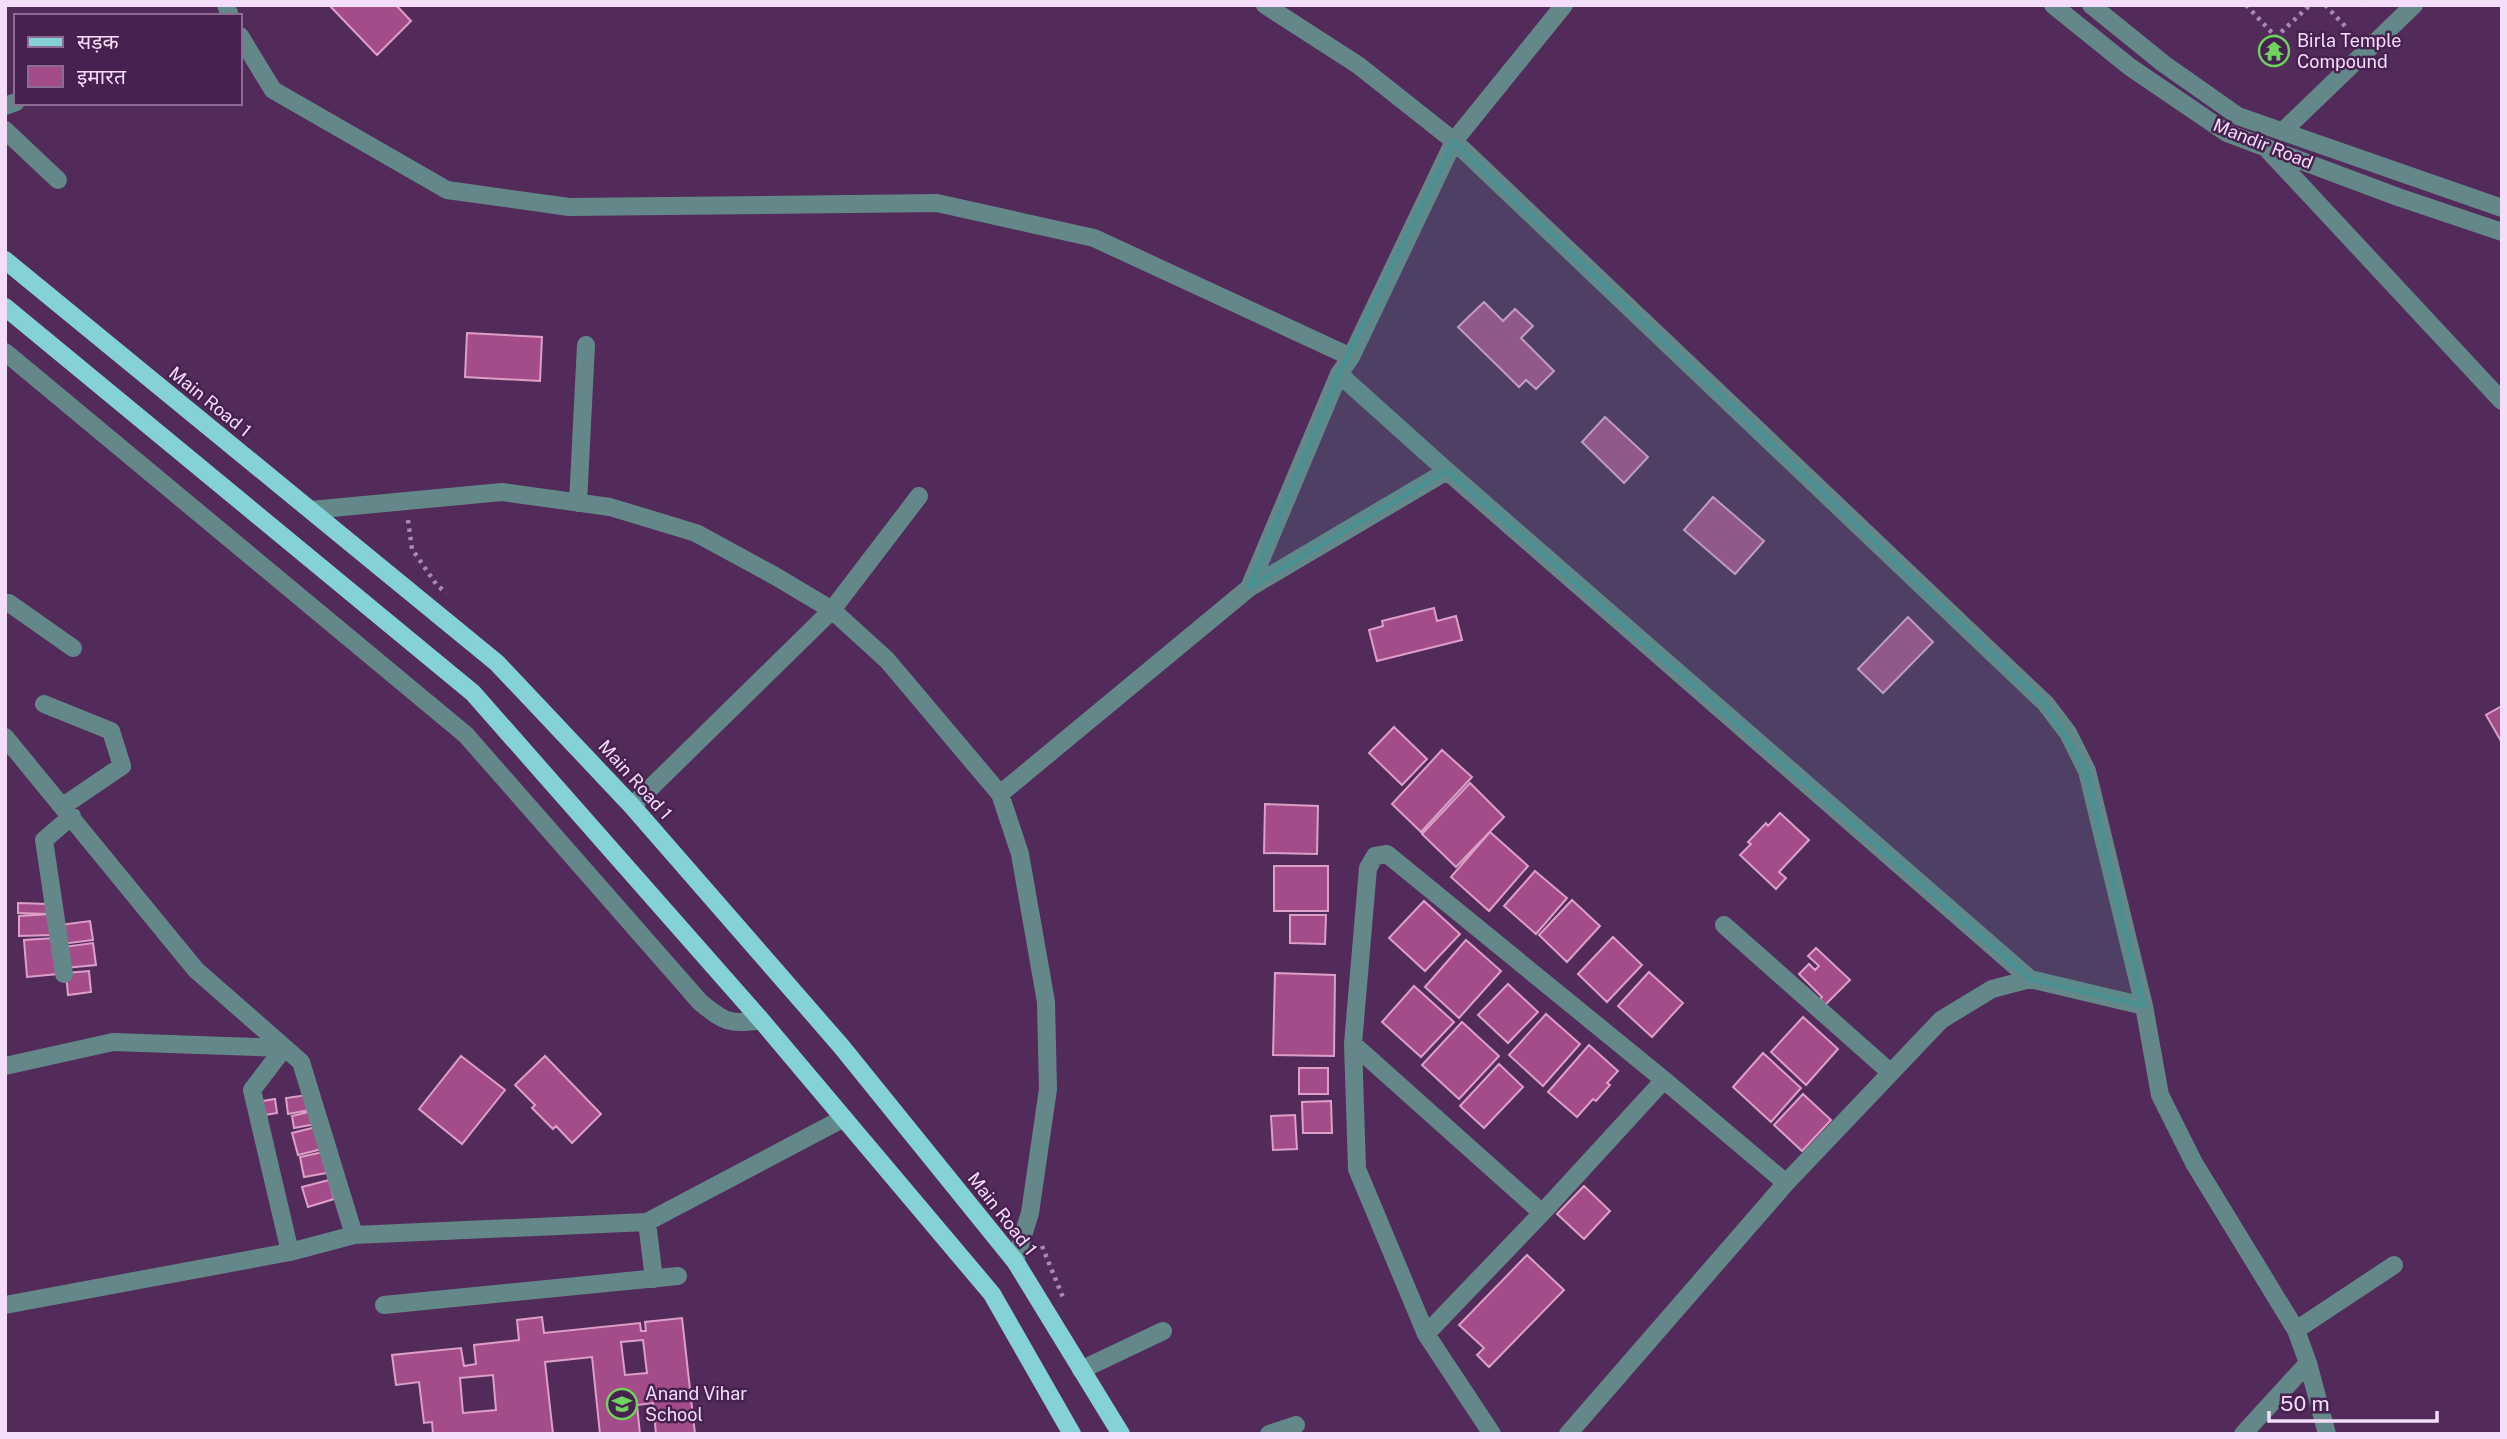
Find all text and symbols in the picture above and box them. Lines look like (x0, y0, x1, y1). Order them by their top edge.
legend (14, 14, 242, 105)
text: सड़क (77, 29, 119, 54)
place label: Birla Temple Compound (2297, 30, 2402, 72)
temple icon: Birla Temple Compound (2257, 34, 2291, 68)
text: इमारत (77, 64, 127, 89)
street label: Mandir Road (2210, 114, 2316, 173)
street label: Main Road 1 (165, 362, 256, 441)
street label: Main Road 1 (594, 736, 676, 824)
street label: Main Road 1 (963, 1168, 1041, 1259)
scale bar (2269, 1380, 2437, 1424)
place label: Anand Vihar School (645, 1383, 747, 1425)
school or university icon: Anand Vihar School (605, 1387, 639, 1421)
text: 50 m (2280, 1391, 2330, 1416)

